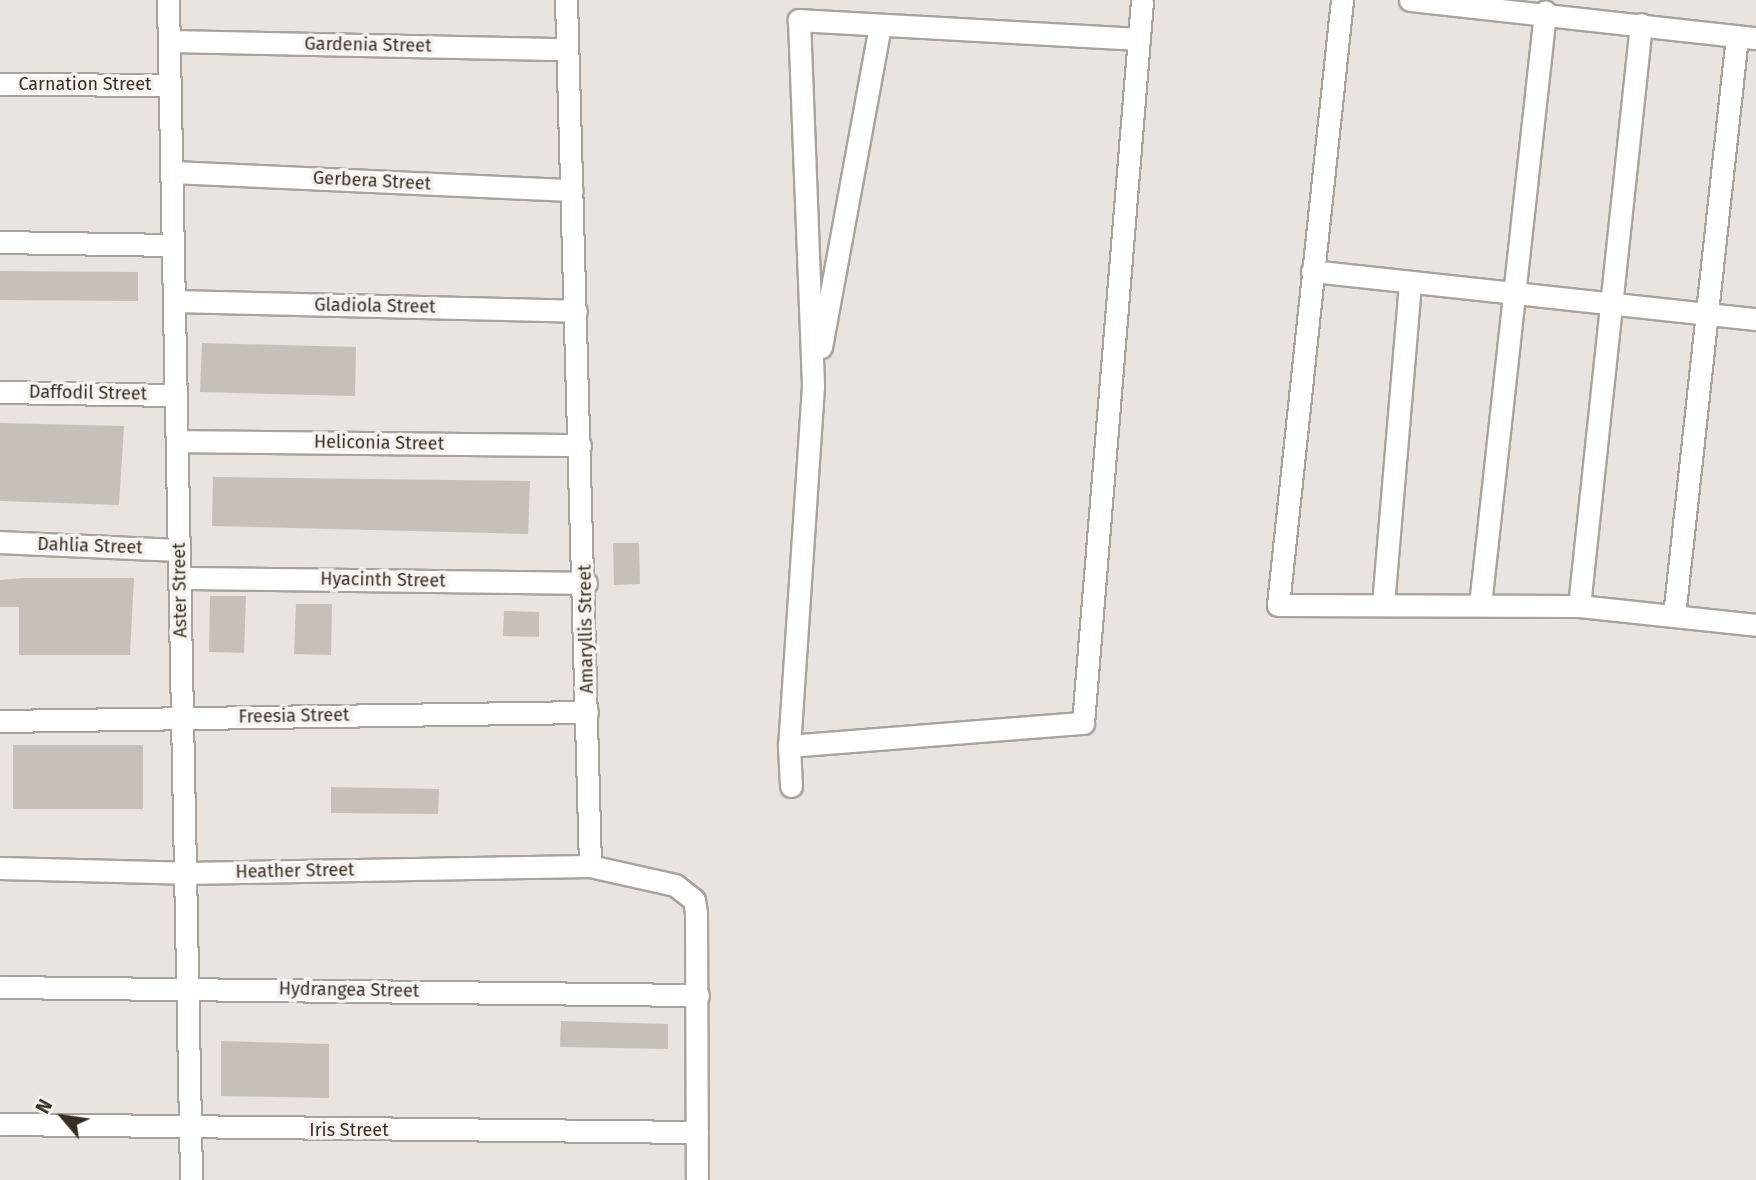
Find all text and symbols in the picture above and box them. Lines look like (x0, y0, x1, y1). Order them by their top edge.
street label: Gardenia Street (304, 33, 432, 57)
street label: Carnation Street (18, 73, 152, 95)
street label: Gerbera Street (312, 167, 432, 195)
street label: Gladiola Street (314, 294, 436, 318)
street label: Daffodil Street (29, 381, 147, 405)
street label: Heliconia Street (314, 431, 444, 455)
street label: Dahlia Street (37, 533, 143, 559)
street label: Aster Street (168, 542, 192, 638)
street label: Amaryllis Street (574, 564, 598, 694)
street label: Hyacinth Street (320, 568, 446, 592)
street label: Freesia Street (238, 704, 350, 728)
street label: Heather Street (235, 859, 355, 883)
street label: Hydrangea Street (279, 978, 419, 1002)
north arrow (28, 1082, 98, 1152)
text: N (31, 1095, 57, 1118)
street label: Iris Street (309, 1119, 389, 1141)

